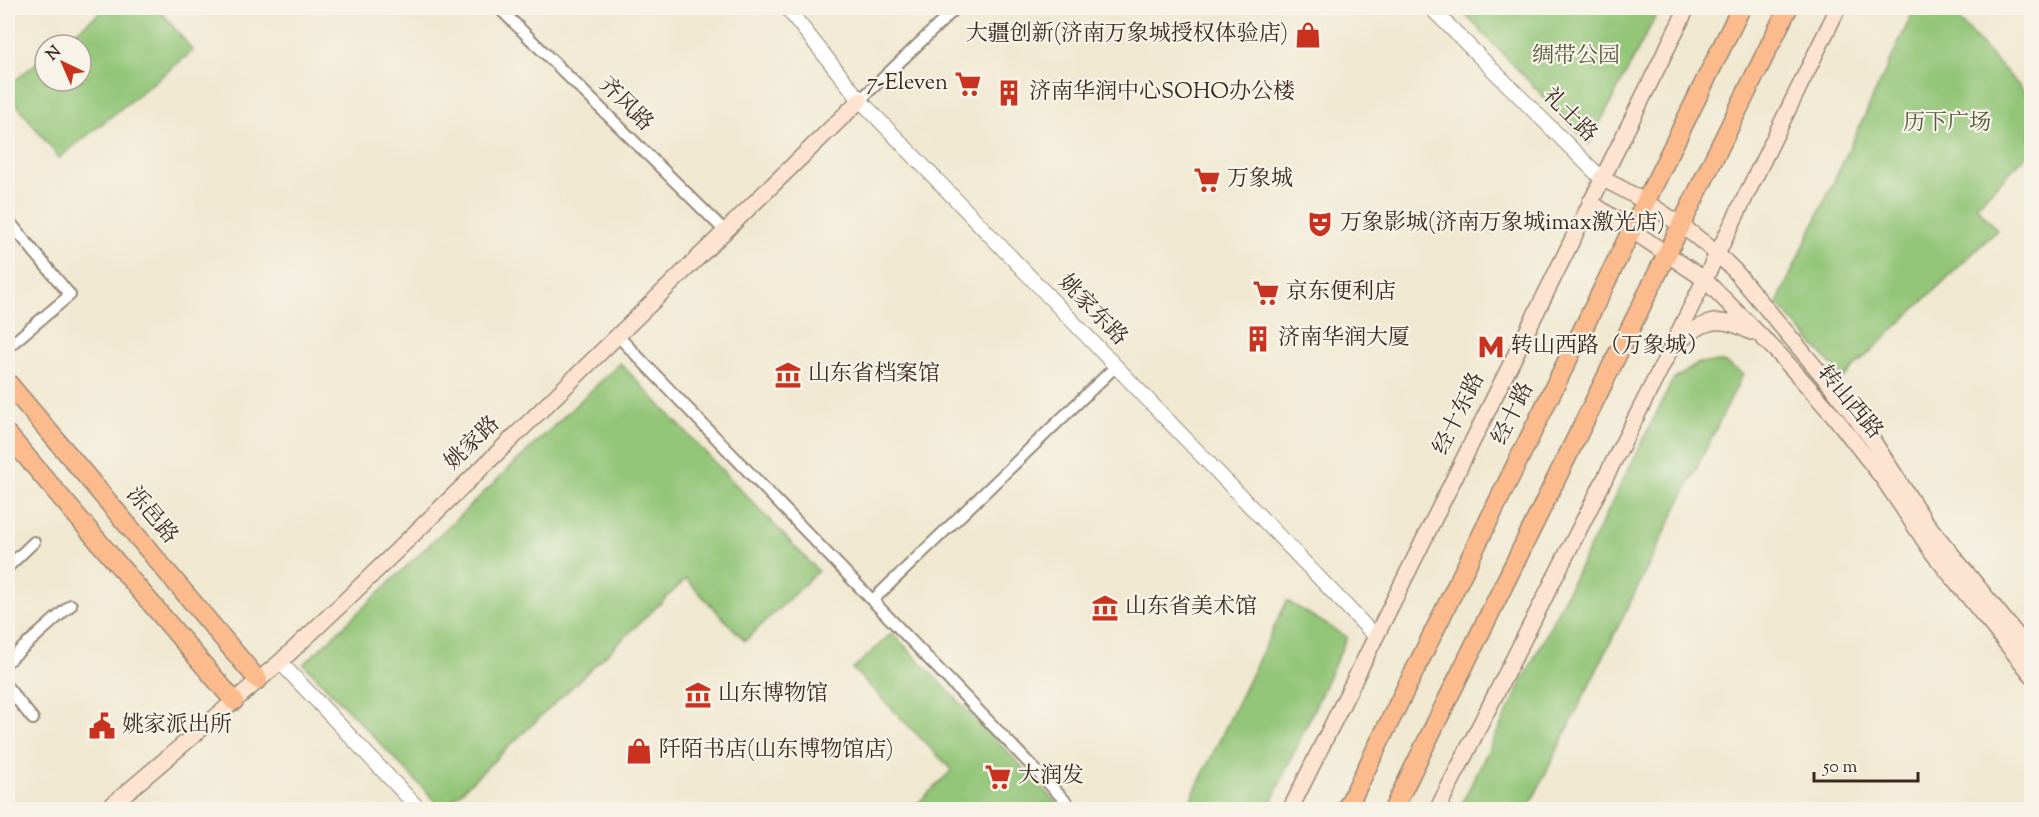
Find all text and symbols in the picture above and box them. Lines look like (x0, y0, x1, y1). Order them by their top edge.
place label: 大疆创新(济南万象城授权体验店) (966, 19, 1288, 51)
shop icon: 大疆创新(济南万象城授权体验店) (1293, 20, 1323, 50)
north arrow (33, 33, 93, 93)
text: N (42, 41, 67, 67)
park label: 绸带公园 (1532, 41, 1620, 73)
place label: 7-Eleven (867, 68, 948, 100)
supermarket icon: 7-Eleven (953, 69, 983, 99)
street label: 齐风路 (590, 70, 660, 140)
place label: 济南华润中心SOHO办公楼 (1029, 77, 1295, 109)
building icon: 济南华润中心SOHO办公楼 (994, 78, 1024, 108)
street label: 礼士路 (1534, 81, 1604, 151)
park label: 历下广场 (1903, 108, 1991, 140)
place label: 万象城 (1227, 164, 1293, 196)
supermarket icon: 万象城 (1192, 165, 1222, 195)
place label: 万象影城(济南万象城imax激光店) (1340, 208, 1665, 240)
theatre icon: 万象影城(济南万象城imax激光店) (1305, 209, 1335, 239)
street label: 姚家东路 (1050, 268, 1134, 354)
place label: 京东便利店 (1286, 277, 1396, 309)
supermarket icon: 京东便利店 (1251, 278, 1281, 308)
place label: 济南华润大厦 (1278, 323, 1410, 355)
building icon: 济南华润大厦 (1243, 324, 1273, 354)
place label: 转山西路（万象城） (1511, 331, 1709, 363)
metro station icon: 转山西路（万象城） (1476, 332, 1506, 362)
place label: 山东省档案馆 (808, 359, 940, 391)
street label: 转山西路 (1808, 359, 1890, 447)
museum icon: 山东省档案馆 (773, 360, 803, 390)
street label: 经十东路 (1426, 367, 1494, 461)
street label: 经十路 (1485, 377, 1543, 451)
street label: 姚家路 (438, 410, 508, 478)
street label: 泺邑路 (118, 480, 184, 552)
place label: 山东省美术馆 (1125, 592, 1257, 624)
museum icon: 山东省美术馆 (1090, 593, 1120, 623)
place label: 山东博物馆 (718, 679, 828, 711)
museum icon: 山东博物馆 (683, 680, 713, 710)
place label: 姚家派出所 (122, 710, 232, 742)
public building icon: 姚家派出所 (87, 711, 117, 741)
place label: 阡陌书店(山东博物馆店) (659, 735, 893, 767)
shop icon: 阡陌书店(山东博物馆店) (624, 736, 654, 766)
scale bar (1814, 745, 1918, 783)
text: 50 m (1822, 755, 1858, 781)
place label: 大润发 (1018, 761, 1084, 793)
supermarket icon: 大润发 (983, 762, 1013, 792)

